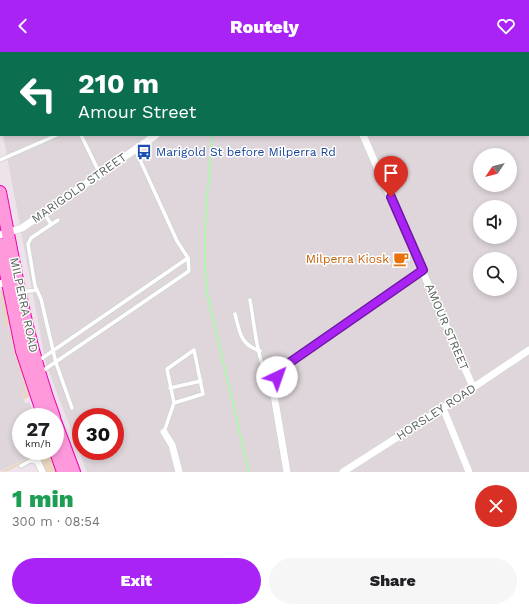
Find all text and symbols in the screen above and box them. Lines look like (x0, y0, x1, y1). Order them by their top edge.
icon: back (12, 15, 34, 37)
icon: heart (495, 15, 517, 37)
text: Routely (230, 16, 299, 37)
text: 210 m (78, 67, 159, 100)
icon: left (12, 68, 64, 120)
text: Amour Street (78, 101, 196, 122)
bus stop icon: Marigold St before Milperra Rd (135, 143, 153, 161)
place label: Marigold St before Milperra Rd (156, 145, 336, 159)
north arrow (473, 148, 517, 192)
map controls (473, 148, 517, 296)
street label: MARIGOLD STREET (29, 150, 129, 226)
pin (374, 156, 408, 197)
icon: arrive (380, 162, 402, 184)
button: sound (473, 200, 517, 244)
cafe icon: Milperra Kiosk (392, 250, 410, 268)
place label: Milperra Kiosk (306, 252, 389, 266)
button: search (473, 252, 517, 296)
street label: MILPERRA ROAD (7, 256, 41, 354)
street label: AMOUR STREET (422, 282, 472, 372)
position arrow (256, 356, 298, 398)
street label: HORSLEY ROAD (394, 381, 478, 443)
speed limit sign: 30 (72, 408, 124, 460)
text: 27 (26, 417, 50, 441)
text: km/h (25, 438, 51, 449)
text: 1 min (12, 485, 74, 513)
button: close (475, 485, 517, 527)
text: 300 m · 08:54 (12, 514, 100, 529)
button: Exit (12, 558, 261, 604)
button: Share (269, 558, 517, 604)

